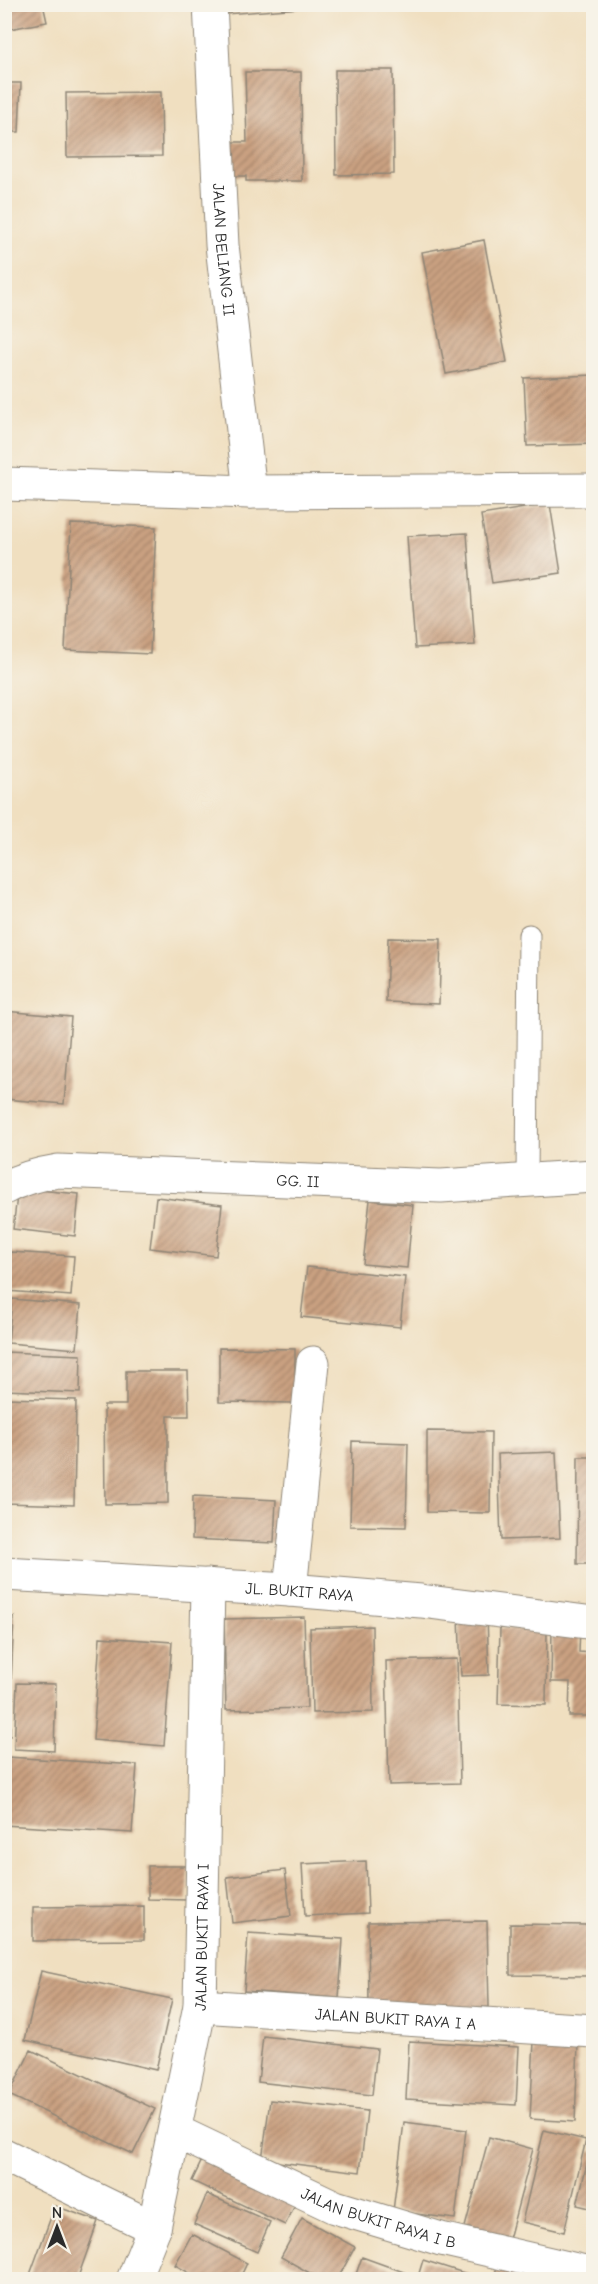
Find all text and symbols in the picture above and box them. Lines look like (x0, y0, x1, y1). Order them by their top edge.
street label: JALAN BELIANG II (209, 183, 238, 317)
street label: GG. II (276, 1172, 320, 1191)
street label: JL. BUKIT RAYA (245, 1580, 354, 1605)
street label: JALAN BUKIT RAYA I (191, 1863, 213, 2012)
street label: JALAN BUKIT RAYA I A (314, 2005, 477, 2033)
street label: JALAN BUKIT RAYA I B (298, 2184, 458, 2252)
north arrow (27, 2197, 87, 2257)
text: N (52, 2204, 62, 2222)

